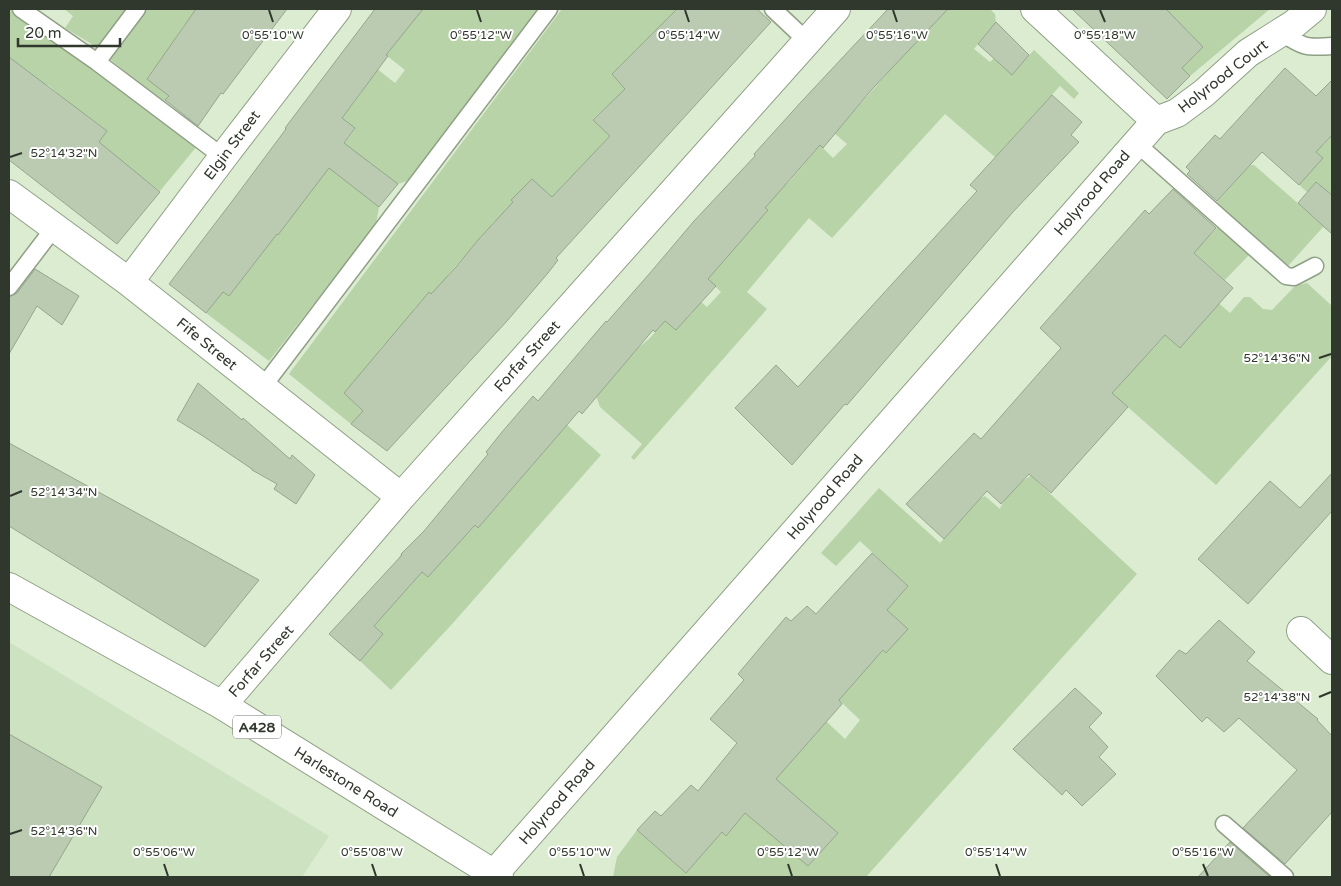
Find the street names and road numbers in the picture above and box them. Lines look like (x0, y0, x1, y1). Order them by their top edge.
street label: Holyrood Court (1174, 35, 1272, 117)
street label: Elgin Street (200, 106, 264, 183)
street label: Holyrood Road (1050, 147, 1134, 239)
street label: Fife Street (173, 314, 241, 374)
street label: Forfar Street (490, 316, 564, 395)
street label: Holyrood Road (783, 451, 867, 543)
street label: Forfar Street (225, 621, 297, 701)
road number: A428 (233, 716, 281, 739)
street label: Harlestone Road (291, 743, 401, 821)
street label: Holyrood Road (515, 756, 599, 848)

